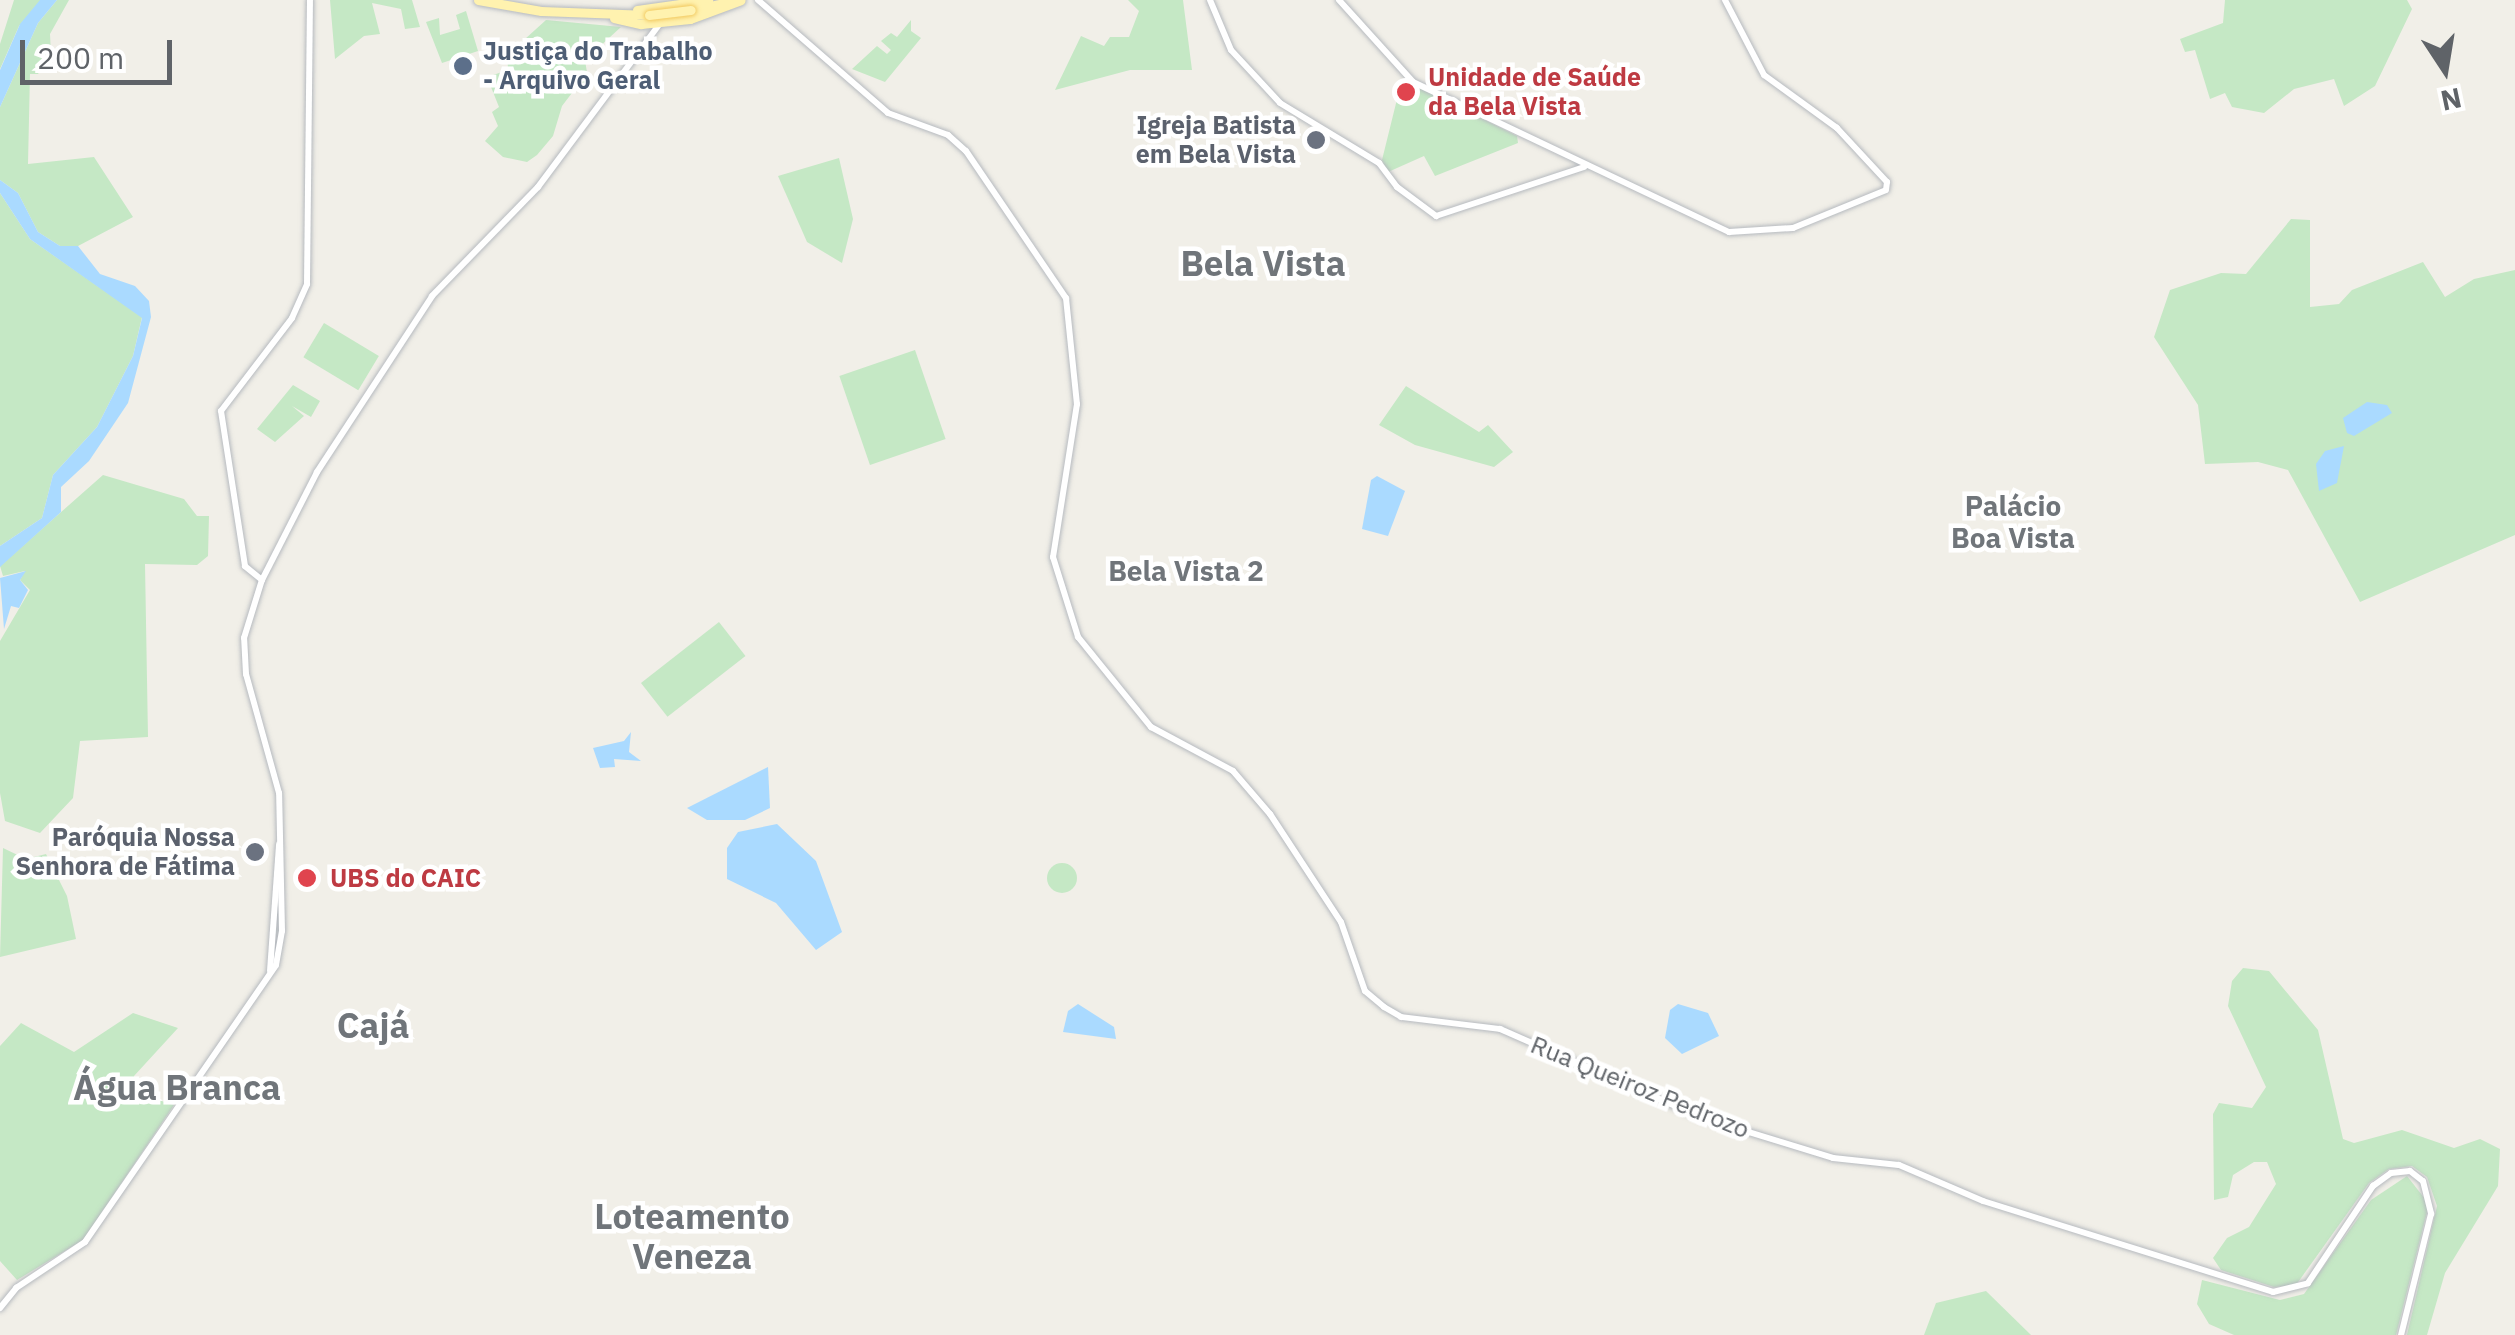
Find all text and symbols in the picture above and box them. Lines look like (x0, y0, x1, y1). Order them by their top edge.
scale bar (25, 20, 178, 82)
north arrow (2395, 20, 2495, 120)
place label: Justiça do Trabalho - Arquivo Geral (483, 37, 713, 96)
text: 200 m (37, 38, 124, 77)
marker: Justiça do Trabalho - Arquivo Geral (452, 55, 474, 77)
place label: Unidade de Saúde da Bela Vista (1428, 63, 1641, 122)
marker: Unidade de Saúde da Bela Vista (1393, 79, 1419, 105)
text: N (2438, 80, 2465, 120)
place label: Igreja Batista em Bela Vista (1136, 111, 1296, 170)
marker: Igreja Batista em Bela Vista (1305, 129, 1327, 151)
district label: Bela Vista (1180, 242, 1346, 284)
district label: Palácio Boa Vista (1951, 489, 2075, 555)
district label: Bela Vista 2 (1108, 554, 1264, 588)
place label: Paróquia Nossa Senhora de Fátima (15, 823, 235, 882)
marker: Paróquia Nossa Senhora de Fátima (244, 841, 266, 863)
place label: UBS do CAIC (330, 863, 481, 893)
marker: UBS do CAIC (294, 865, 320, 891)
district label: Cajá (337, 1004, 409, 1046)
street label: Rua Queiroz Pedrozo (1526, 1029, 1754, 1145)
district label: Água Branca (73, 1066, 281, 1108)
district label: Loteamento Veneza (594, 1195, 790, 1277)

